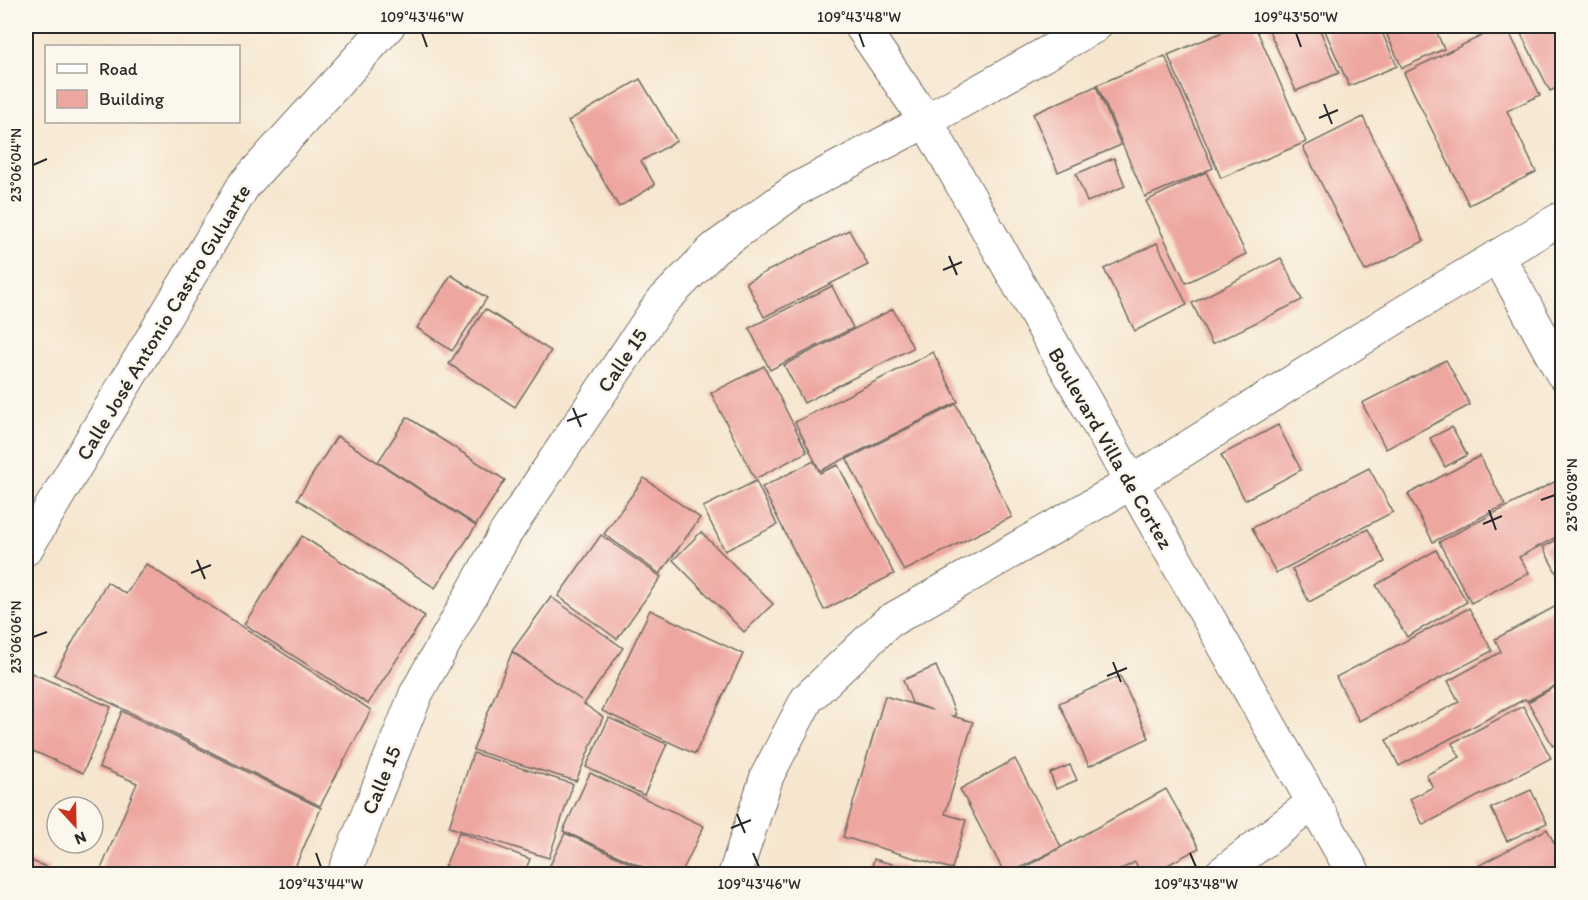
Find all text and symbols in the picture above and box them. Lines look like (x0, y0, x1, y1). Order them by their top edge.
text: 109°43'46"W (380, 8, 464, 26)
text: 109°43'48"W (817, 8, 901, 26)
text: 109°43'50"W (1254, 8, 1338, 26)
legend (45, 45, 240, 123)
text: Road (99, 58, 138, 80)
text: Building (99, 88, 165, 110)
text: 23°06'04"N (7, 128, 25, 202)
street label: Calle José Antonio Castro Guluarte (71, 179, 255, 465)
street label: Calle 15 (592, 323, 652, 397)
street label: Boulevard Villa de Cortez (1043, 343, 1179, 553)
text: 23°06'08"N (1563, 458, 1581, 532)
text: 23°06'06"N (7, 600, 25, 674)
street label: Calle 15 (356, 742, 406, 818)
north arrow (45, 795, 105, 855)
text: N (72, 828, 89, 849)
text: 109°43'44"W (279, 875, 364, 893)
text: 109°43'46"W (717, 875, 801, 893)
text: 109°43'48"W (1154, 875, 1238, 893)

